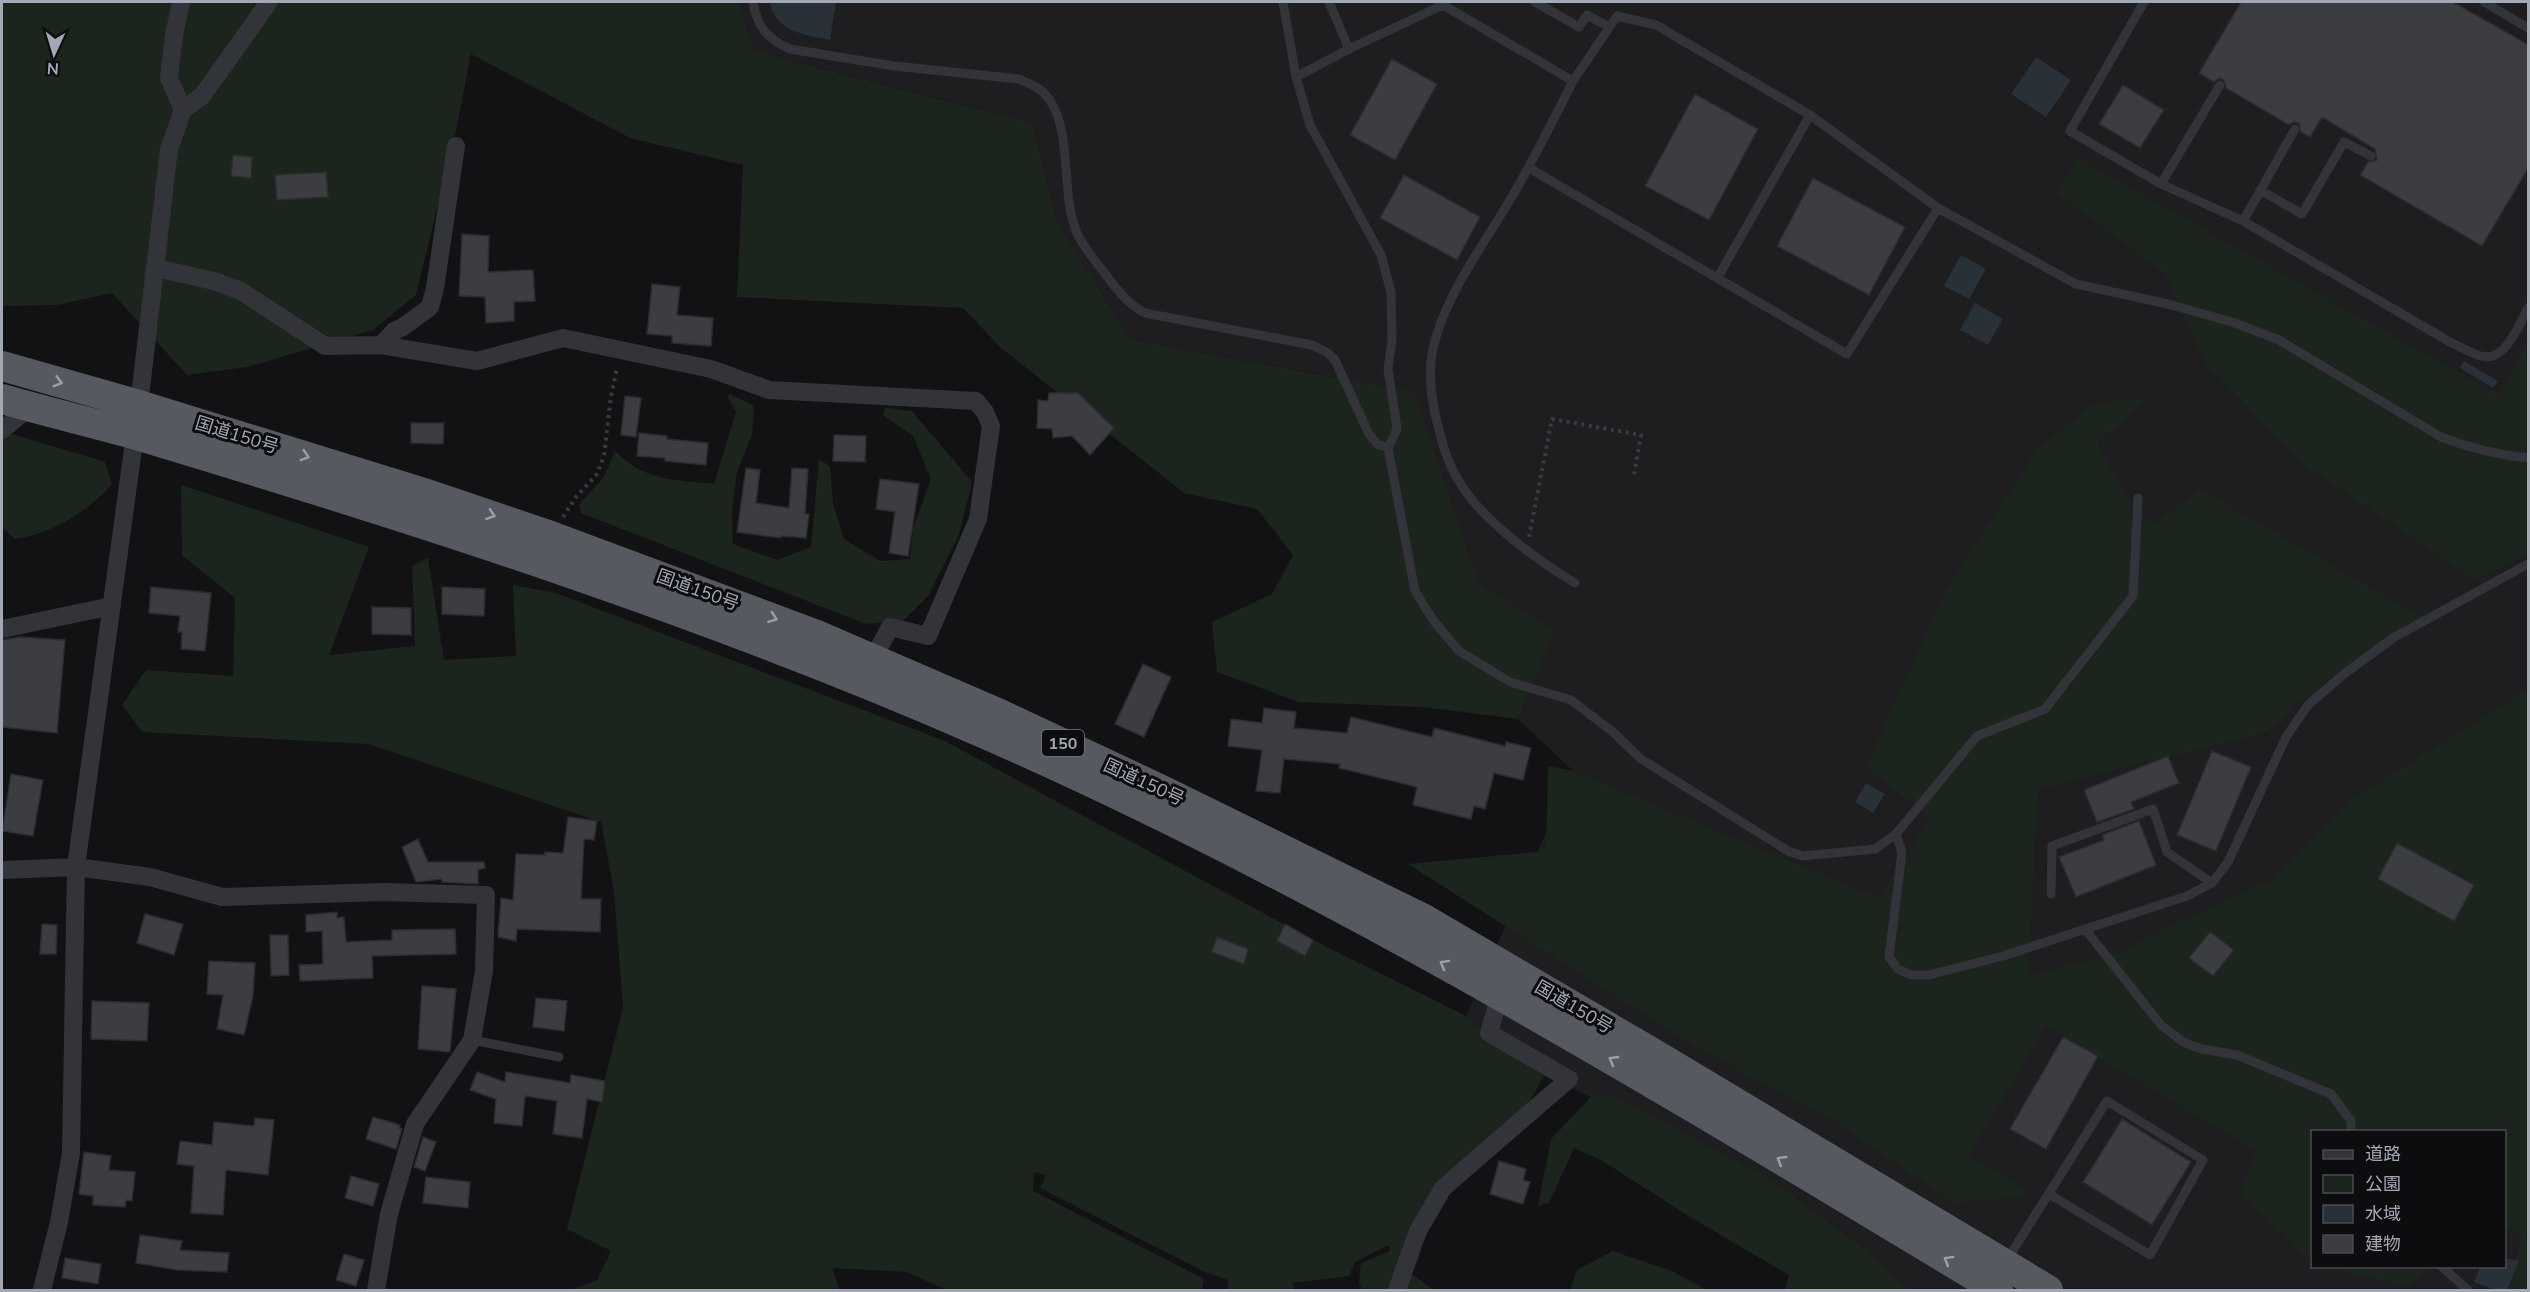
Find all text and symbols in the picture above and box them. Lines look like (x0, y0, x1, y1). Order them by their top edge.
north arrow (24, 24, 84, 84)
text: N (46, 57, 60, 79)
one-way arrow (52, 375, 63, 387)
street label: 国道150号 (192, 411, 282, 459)
one-way arrow (299, 449, 310, 461)
one-way arrow (485, 508, 496, 521)
street label: 国道150号 (653, 564, 743, 616)
one-way arrow (766, 611, 777, 623)
road number: 150 (1042, 730, 1084, 756)
street label: 国道150号 (1100, 753, 1188, 811)
one-way arrow (1439, 960, 1450, 971)
street label: 国道150号 (1531, 975, 1617, 1039)
one-way arrow (1609, 1056, 1619, 1067)
legend (2311, 1130, 2506, 1268)
text: 道路 (2365, 1142, 2401, 1166)
one-way arrow (1777, 1155, 1787, 1167)
text: 公園 (2365, 1172, 2401, 1196)
text: 水域 (2365, 1202, 2401, 1226)
text: 建物 (2365, 1232, 2401, 1256)
one-way arrow (1944, 1256, 1954, 1268)

